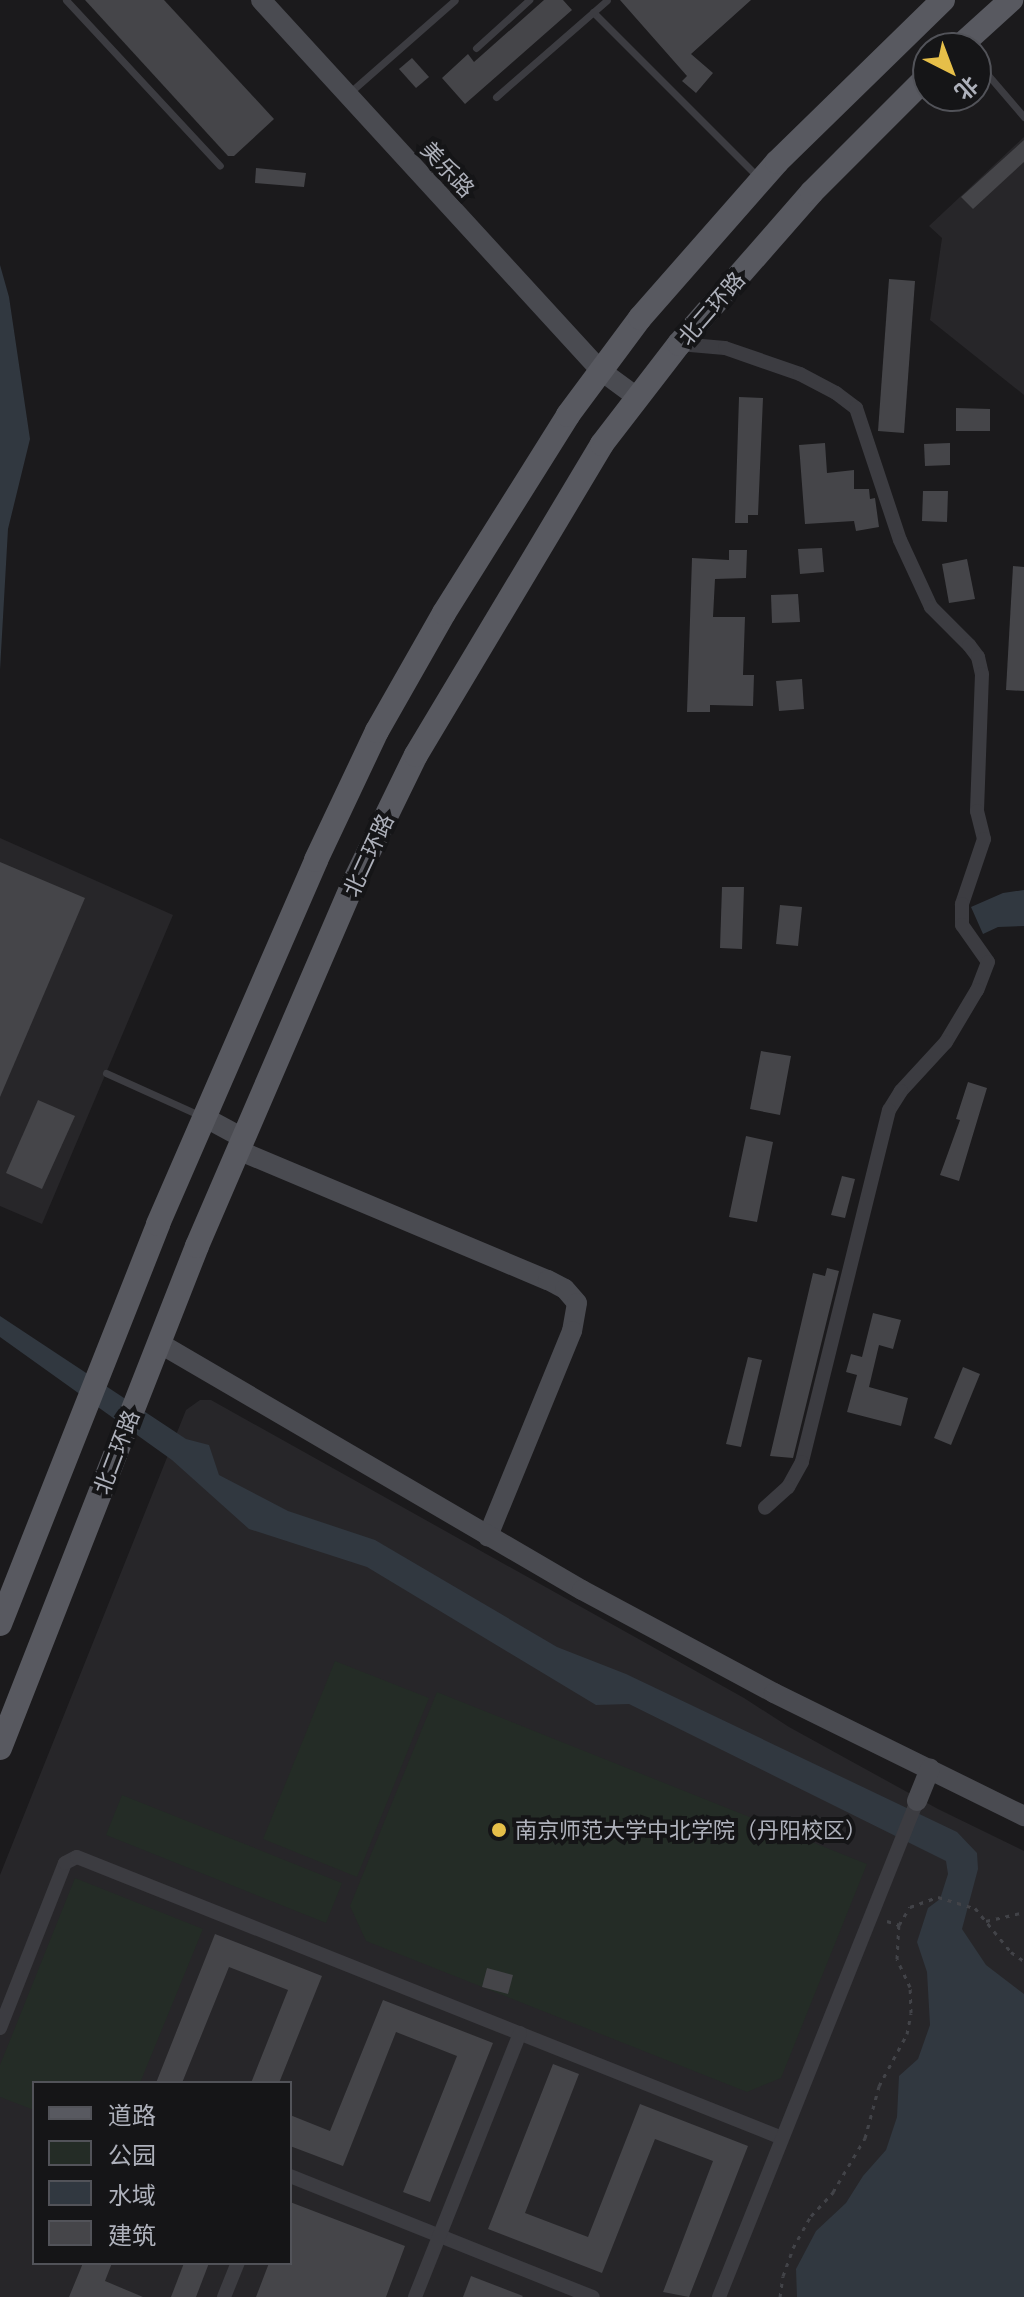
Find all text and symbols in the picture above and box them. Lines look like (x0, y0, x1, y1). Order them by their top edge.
north arrow (912, 32, 992, 112)
text: 北 (950, 71, 984, 106)
street label: 美乐路 (416, 136, 480, 202)
street label: 北二环路 (672, 266, 750, 350)
street label: 北二环路 (337, 810, 399, 900)
street label: 北二环路 (88, 1406, 144, 1498)
place label: 南京师范大学中北学院（丹阳校区） (515, 1817, 867, 1843)
marker: 南京师范大学中北学院（丹阳校区） (490, 1821, 508, 1839)
legend (32, 2081, 292, 2265)
text: 道路 (108, 2100, 156, 2129)
text: 公园 (108, 2140, 156, 2169)
text: 水域 (108, 2180, 156, 2209)
text: 建筑 (108, 2220, 156, 2249)

